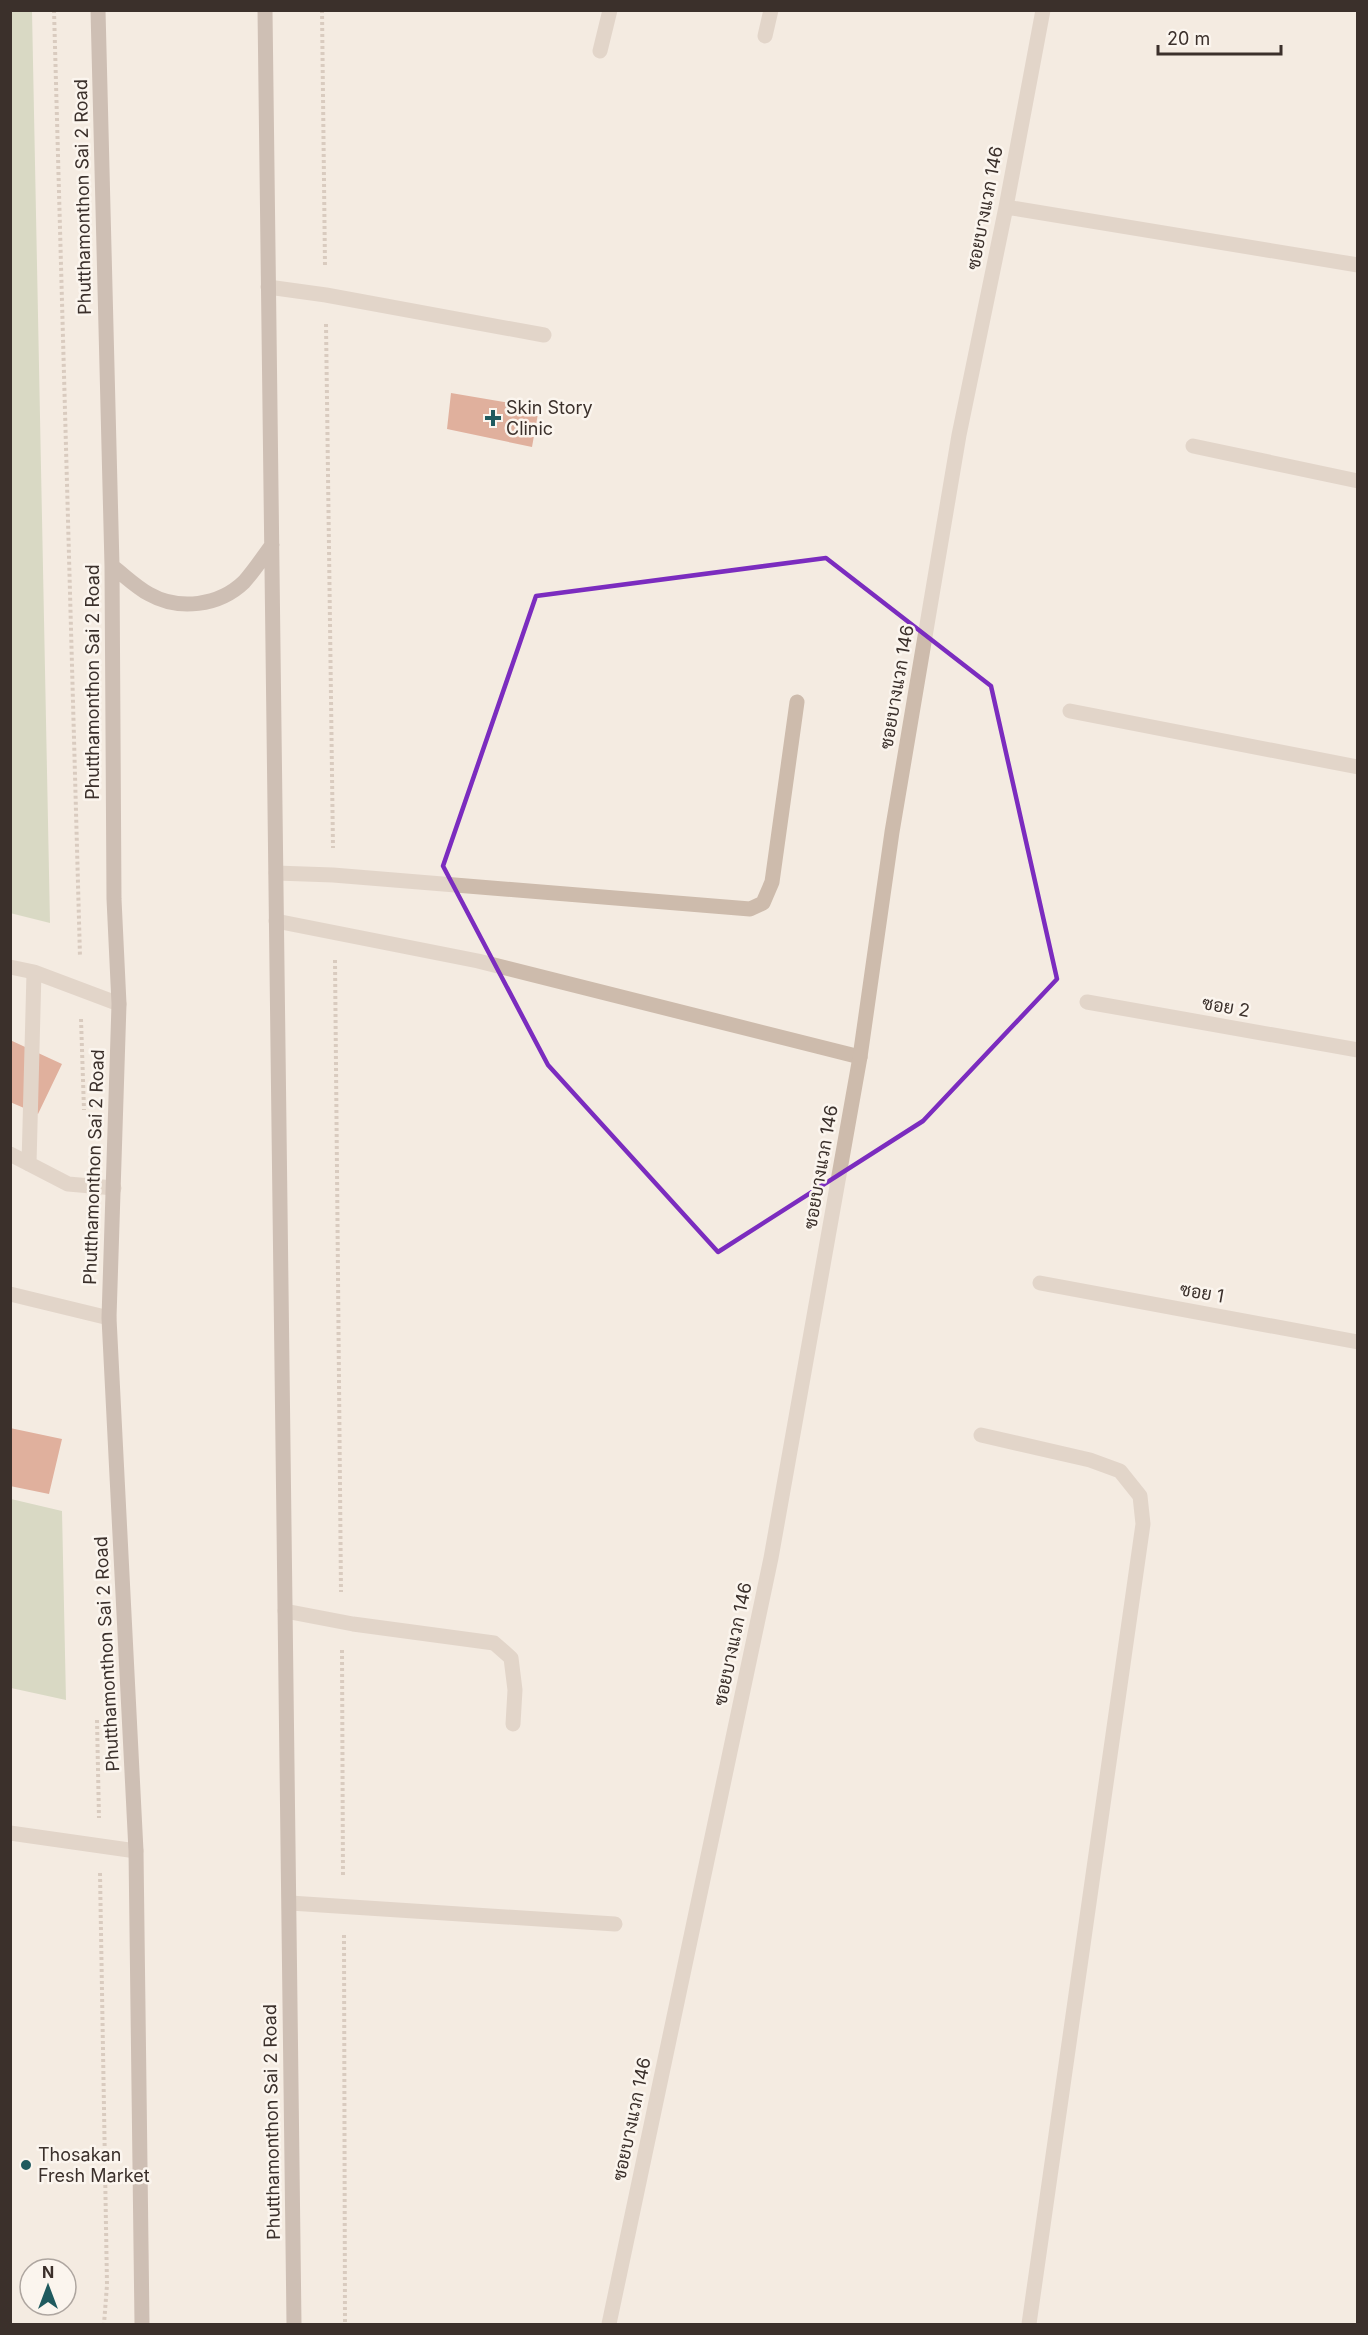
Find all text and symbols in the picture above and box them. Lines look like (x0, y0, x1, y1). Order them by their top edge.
scale bar (1158, 18, 1281, 56)
text: 20 m (1167, 28, 1210, 49)
street label: Phutthamonthon Sai 2 Road (70, 79, 95, 315)
street label: ซอยบางแวก 146 (962, 144, 1007, 272)
place label: Skin Story Clinic (506, 397, 593, 439)
marker: Skin Story Clinic (484, 409, 502, 427)
street label: Phutthamonthon Sai 2 Road (82, 564, 103, 800)
street label: ซอยบางแวก 146 (875, 623, 918, 751)
street label: ซอย 2 (1201, 992, 1252, 1021)
street label: Phutthamonthon Sai 2 Road (79, 1049, 108, 1285)
street label: ซอยบางแวก 146 (799, 1103, 842, 1231)
street label: ซอย 1 (1178, 1278, 1226, 1307)
street label: Phutthamonthon Sai 2 Road (90, 1536, 123, 1772)
street label: ซอยบางแวก 146 (709, 1580, 756, 1708)
street label: Phutthamonthon Sai 2 Road (259, 2004, 284, 2240)
street label: ซอยบางแวก 146 (608, 2055, 655, 2183)
place label: Thosakan Fresh Market (38, 2144, 150, 2186)
marker: Thosakan Fresh Market (19, 2158, 33, 2172)
north arrow (18, 2257, 78, 2317)
text: N (42, 2262, 54, 2282)

